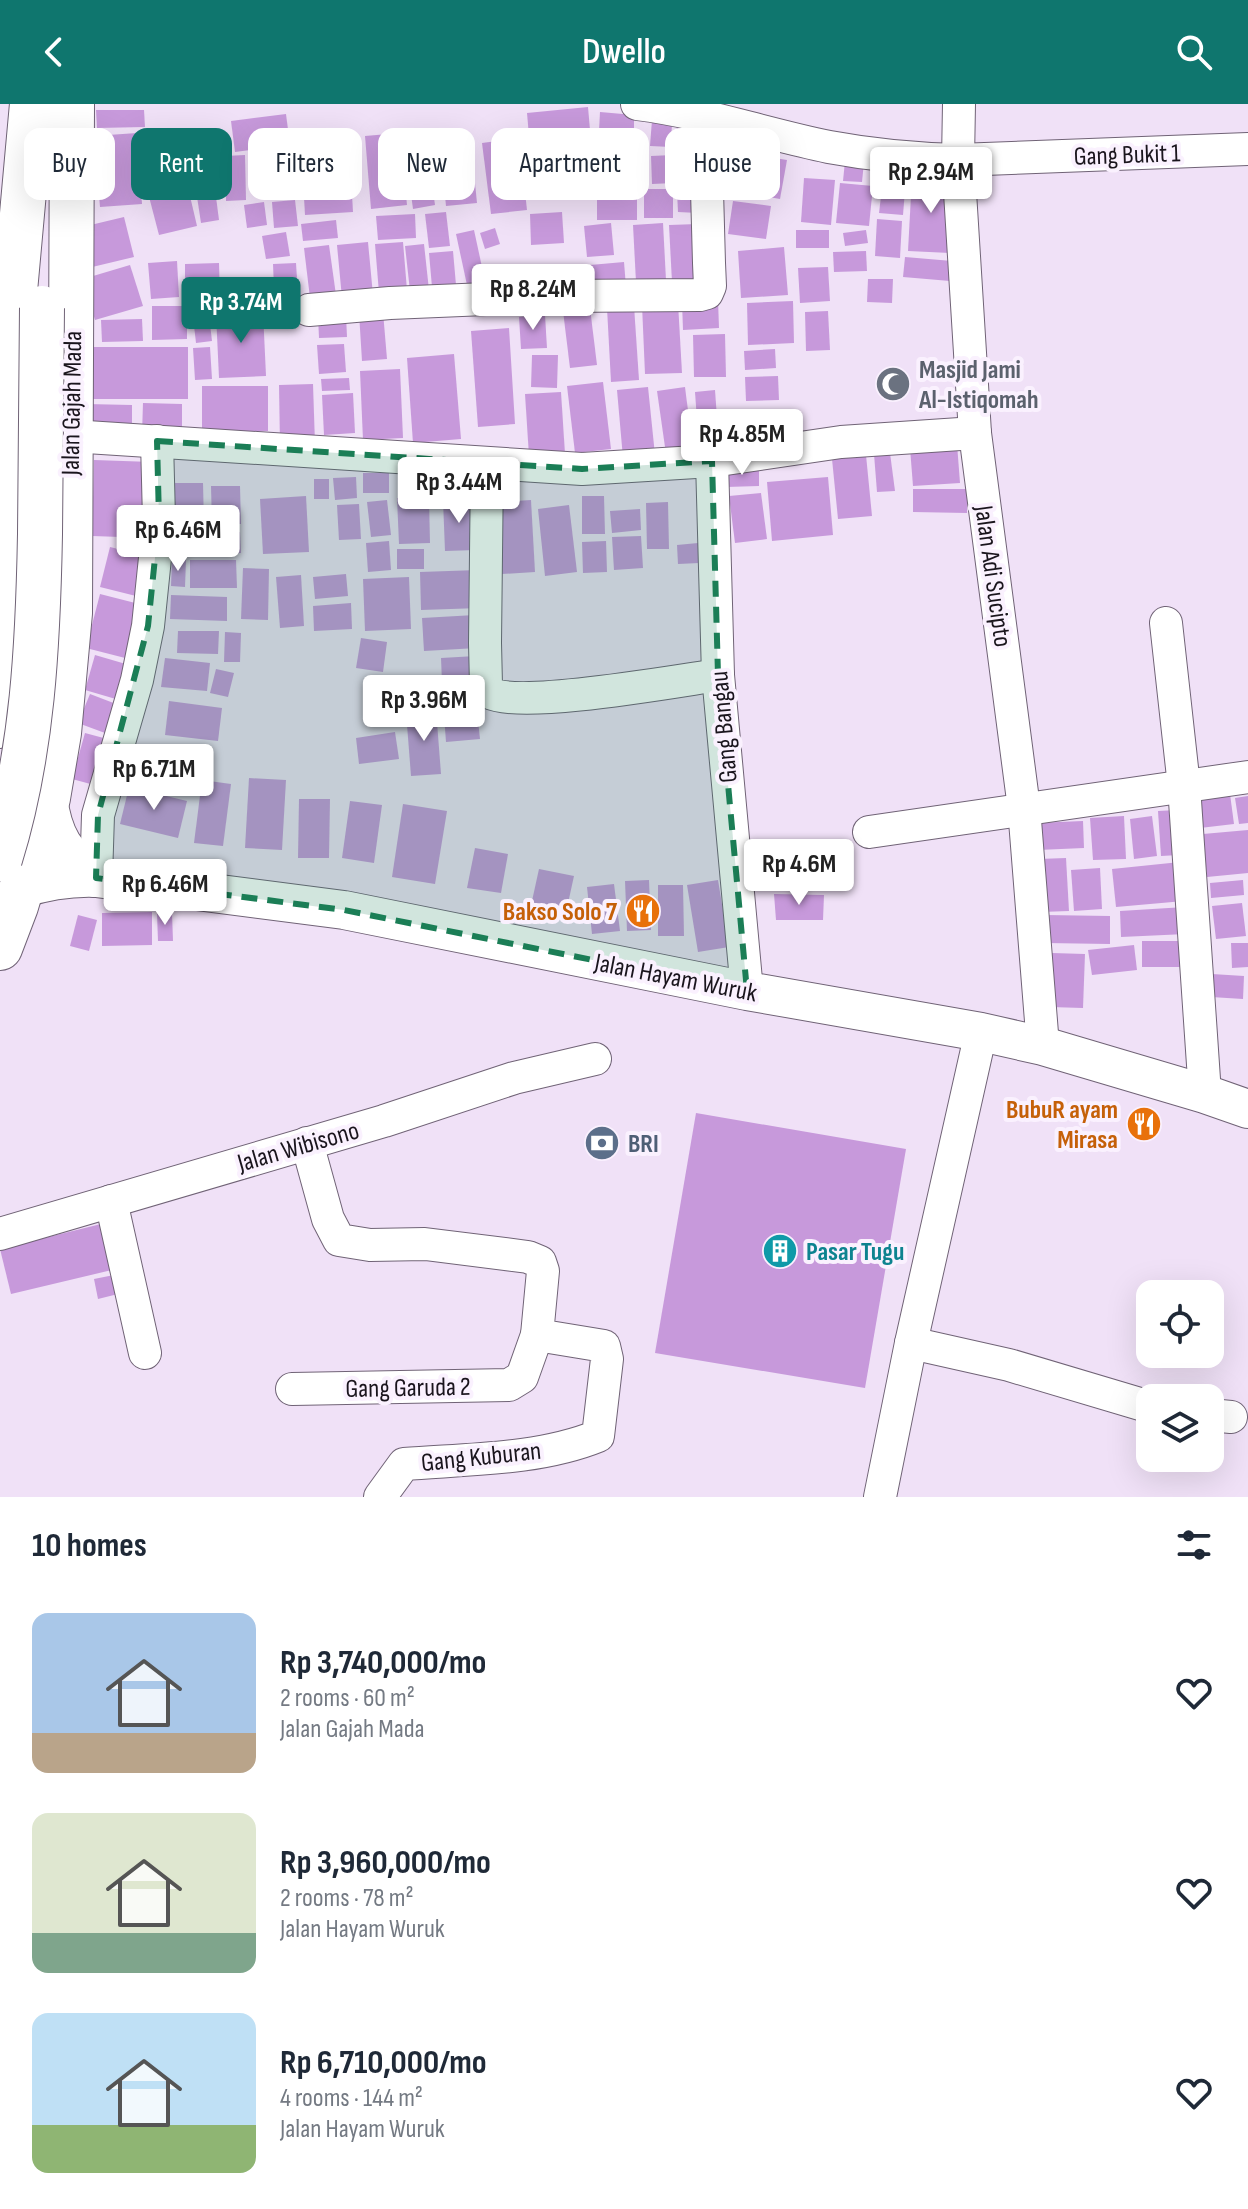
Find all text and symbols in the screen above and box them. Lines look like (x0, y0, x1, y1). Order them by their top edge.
icon: back (32, 30, 76, 74)
icon: search (1172, 30, 1216, 74)
text: Dwello (582, 31, 666, 74)
chip: Buy (24, 128, 115, 200)
chip: Rent (131, 128, 232, 200)
chip: Filters (248, 128, 362, 200)
chip: New (378, 128, 475, 200)
chip: Apartment (491, 128, 649, 200)
chip: House (665, 128, 780, 200)
street label: Gang Bukit 1 (1073, 138, 1181, 173)
pin: Rp 2.94M (848, 147, 1014, 215)
text: Rp 2.94M (888, 157, 974, 188)
pin: Rp 8.24M (450, 264, 616, 332)
text: Rp 8.24M (490, 274, 576, 305)
pin: Rp 3.74M (158, 277, 324, 345)
text: Rp 3.74M (199, 287, 283, 318)
street label: Jalan Gajah Mada (56, 330, 89, 477)
place label: Masjid Jami Al-Istiqomah (918, 355, 1039, 416)
mosque icon: Masjid Jami Al-Istiqomah (874, 365, 912, 403)
pin: Rp 4.85M (659, 409, 825, 477)
text: Rp 4.85M (699, 419, 785, 450)
pin: Rp 3.44M (376, 457, 542, 525)
text: Rp 3.44M (416, 467, 502, 498)
street label: Jalan Adi Sucipto (967, 502, 1018, 649)
pin: Rp 6.46M (95, 505, 261, 573)
text: Rp 6.46M (135, 515, 221, 546)
street label: Gang Bangau (704, 670, 745, 784)
pin: Rp 3.96M (341, 675, 507, 743)
text: Rp 3.96M (381, 685, 467, 716)
pin: Rp 6.71M (71, 744, 237, 812)
text: Rp 6.71M (113, 754, 195, 785)
pin: Rp 4.6M (725, 839, 873, 907)
text: Rp 4.6M (762, 849, 836, 880)
pin: Rp 6.46M (82, 859, 248, 927)
text: Rp 6.46M (122, 869, 208, 900)
restaurant icon: Bakso Solo 7 (624, 892, 662, 930)
place label: Bakso Solo 7 (503, 897, 618, 928)
street label: Jalan Hayam Wuruk (591, 947, 760, 1009)
place label: BubuR ayam Mirasa (1006, 1095, 1118, 1156)
restaurant icon: BubuR ayam Mirasa (1125, 1105, 1163, 1143)
street label: Jalan Wibisono (233, 1115, 363, 1180)
bank icon: BRI (583, 1124, 621, 1162)
place label: BRI (628, 1129, 659, 1160)
building icon: Pasar Tugu (761, 1232, 799, 1270)
place label: Pasar Tugu (806, 1237, 904, 1268)
map controls (1136, 1280, 1224, 1472)
button: locate (1136, 1280, 1224, 1368)
street label: Gang Garuda 2 (345, 1372, 471, 1405)
button: layers (1136, 1384, 1224, 1472)
street label: Gang Kuburan (420, 1436, 543, 1479)
icon: filters (1172, 1523, 1216, 1567)
text: 10 homes (32, 1525, 147, 1566)
text: Rp 3,740,000/mo (280, 1642, 486, 1683)
icon: home (96, 1645, 192, 1741)
icon: heart (1172, 1671, 1216, 1715)
text: 2 rooms · 60 m² (280, 1683, 415, 1714)
text: Jalan Gajah Mada (280, 1714, 425, 1745)
text: Rp 3,960,000/mo (280, 1842, 491, 1883)
icon: home (96, 1845, 192, 1941)
icon: heart (1172, 1871, 1216, 1915)
text: 2 rooms · 78 m² (280, 1883, 414, 1914)
text: Jalan Hayam Wuruk (280, 1914, 445, 1945)
text: Rp 6,710,000/mo (280, 2042, 487, 2083)
icon: home (96, 2045, 192, 2141)
icon: heart (1172, 2071, 1216, 2115)
text: 4 rooms · 144 m² (280, 2083, 423, 2114)
text: Jalan Hayam Wuruk (280, 2114, 445, 2145)

